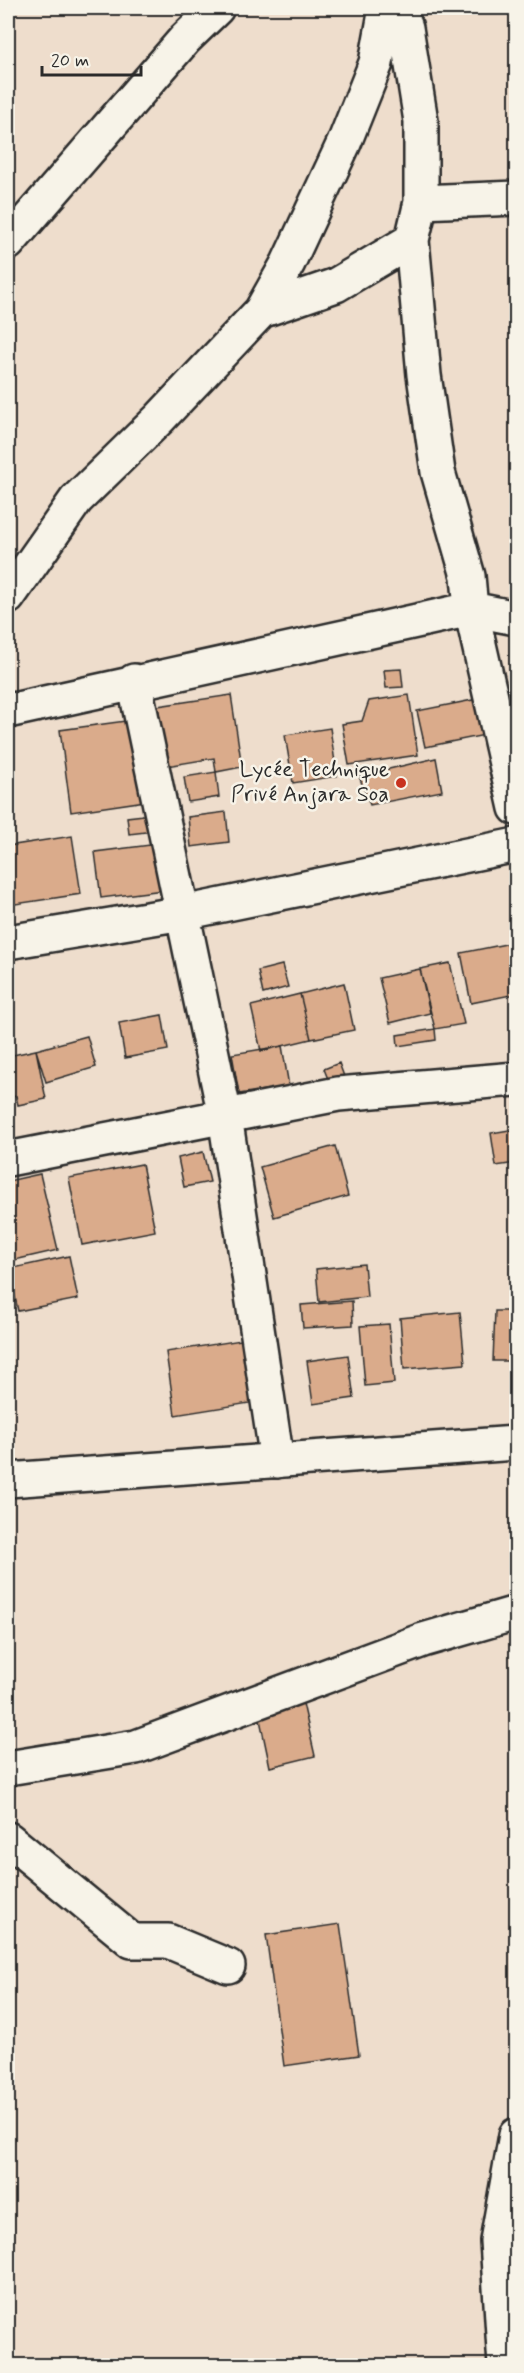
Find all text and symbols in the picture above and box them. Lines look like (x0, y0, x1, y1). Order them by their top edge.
scale bar (42, 39, 141, 77)
text: 20 m (51, 49, 89, 73)
place label: Lycée Technique Privé Anjara Soa (231, 756, 389, 810)
marker: Lycée Technique Privé Anjara Soa (394, 776, 408, 790)

